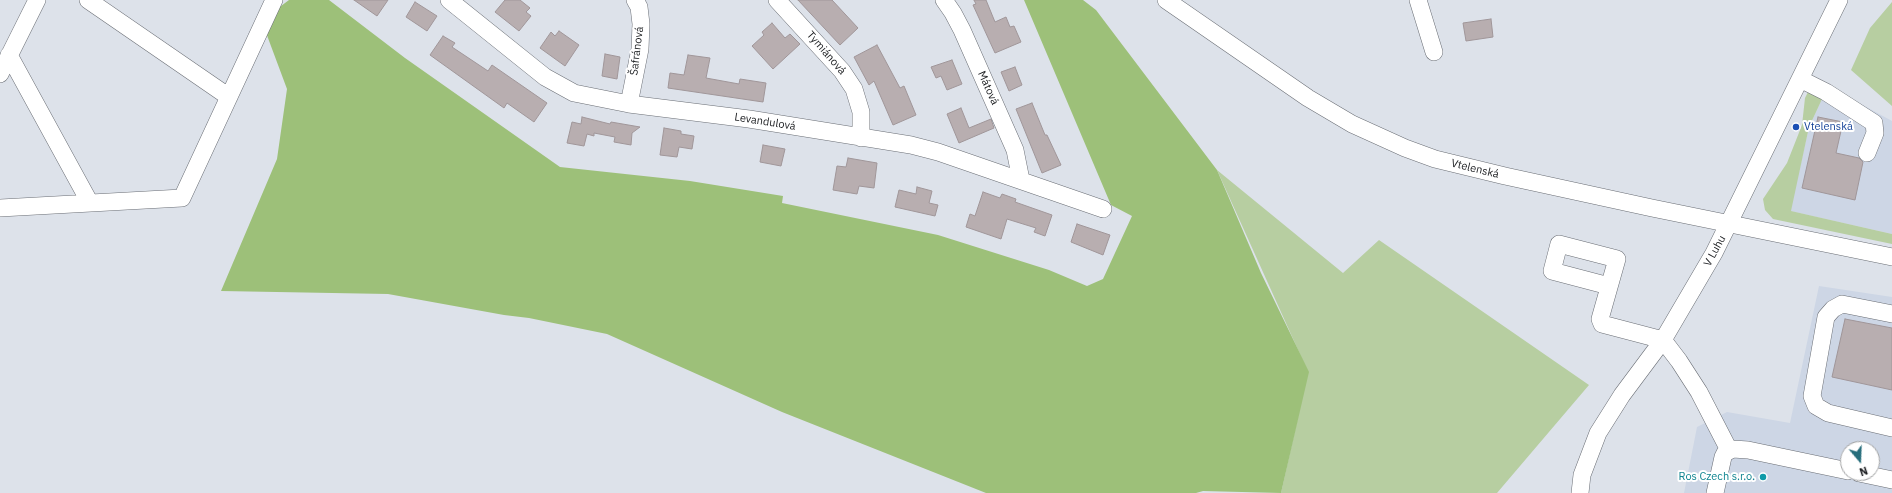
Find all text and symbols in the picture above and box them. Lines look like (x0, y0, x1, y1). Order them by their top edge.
street label: Šafránová (627, 26, 647, 76)
street label: Tymiánová (804, 29, 848, 77)
street label: Mátová (975, 69, 1001, 107)
street label: Levandulová (734, 111, 796, 133)
place label: Vtelenská (1804, 120, 1853, 134)
marker: Vtelenská (1791, 122, 1801, 132)
street label: Vtelenská (1450, 157, 1500, 181)
street label: V Luhu (1701, 233, 1729, 269)
north arrow (1840, 441, 1880, 481)
text: N (1858, 463, 1870, 479)
place label: Ros Czech s.r.o. (1679, 470, 1755, 484)
marker: Ros Czech s.r.o. (1758, 472, 1768, 482)

